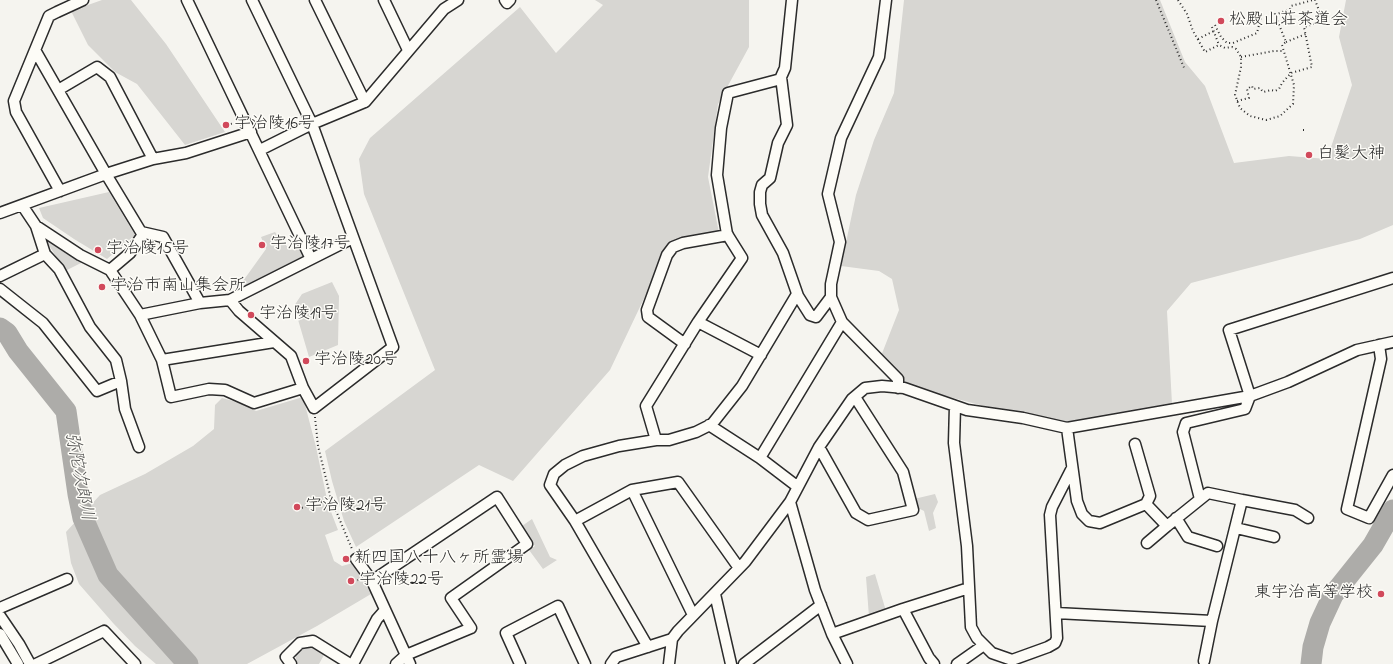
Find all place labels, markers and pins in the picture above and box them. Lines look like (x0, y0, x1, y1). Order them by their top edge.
place label: 松殿山荘茶道会 (1229, 11, 1348, 31)
marker: 松殿山荘茶道会 (1216, 16, 1226, 26)
place label: 宇治陵16号 (234, 115, 315, 135)
marker: 宇治陵16号 (221, 120, 231, 130)
place label: 白髪大神 (1317, 145, 1385, 165)
marker: 白髪大神 (1304, 150, 1314, 160)
place label: 宇治陵17号 (270, 235, 350, 255)
place label: 宇治陵15号 (106, 240, 189, 260)
marker: 宇治陵17号 (257, 240, 267, 250)
marker: 宇治陵15号 (93, 245, 103, 255)
place label: 宇治市南山集会所 (110, 277, 246, 297)
marker: 宇治市南山集会所 (97, 282, 107, 292)
place label: 宇治陵19号 (259, 305, 338, 325)
marker: 宇治陵19号 (246, 310, 256, 320)
place label: 宇治陵20号 (314, 351, 398, 371)
marker: 宇治陵20号 (301, 356, 311, 366)
place label: 宇治陵21号 (305, 497, 387, 517)
marker: 宇治陵21号 (292, 502, 302, 512)
place label: 新四国八十八ヶ所霊場 (354, 549, 524, 569)
marker: 新四国八十八ヶ所霊場 (341, 554, 351, 564)
place label: 宇治陵22号 (359, 571, 444, 591)
marker: 宇治陵22号 (346, 576, 356, 586)
place label: 東宇治高等学校 (1254, 584, 1373, 604)
marker: 東宇治高等学校 (1376, 589, 1386, 599)

